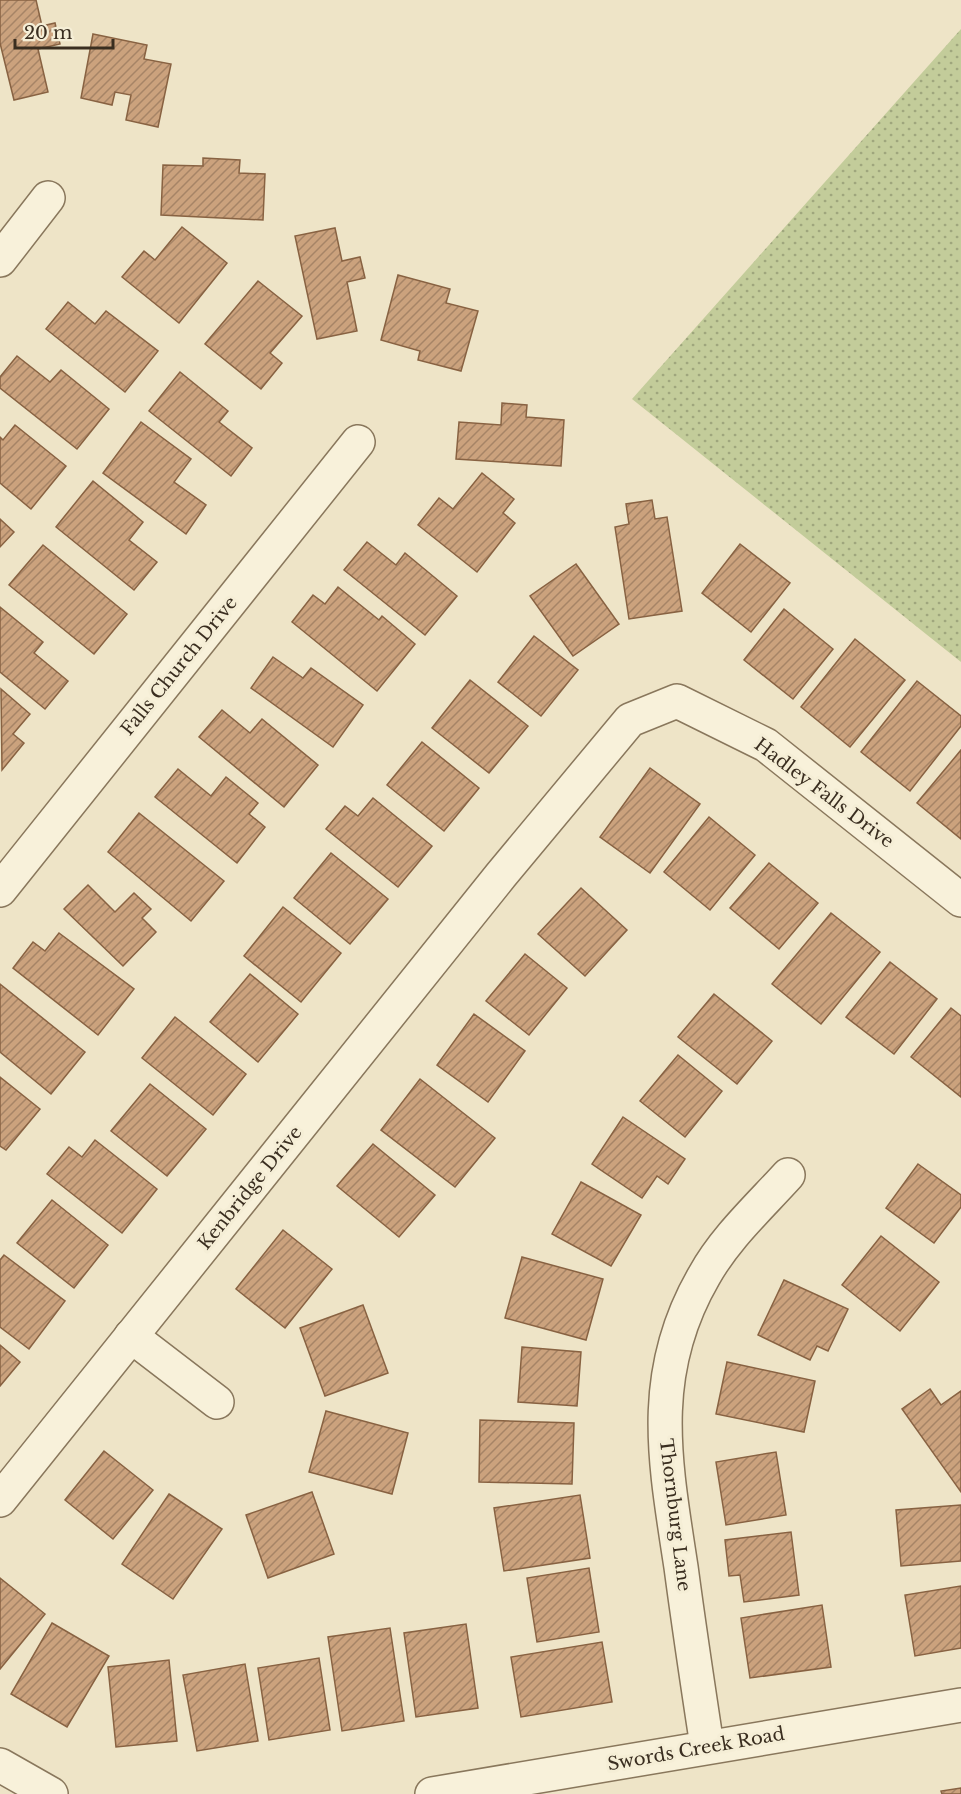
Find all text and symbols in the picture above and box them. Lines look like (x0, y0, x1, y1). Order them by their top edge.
scale bar (15, 12, 112, 50)
text: 20 m (24, 22, 72, 44)
street label: Falls Church Drive (116, 592, 242, 740)
street label: Hadley Falls Drive (750, 733, 898, 853)
street label: Kenbridge Drive (193, 1122, 307, 1254)
street label: Thornburg Lane (655, 1437, 695, 1593)
street label: Swords Creek Road (606, 1723, 786, 1775)

